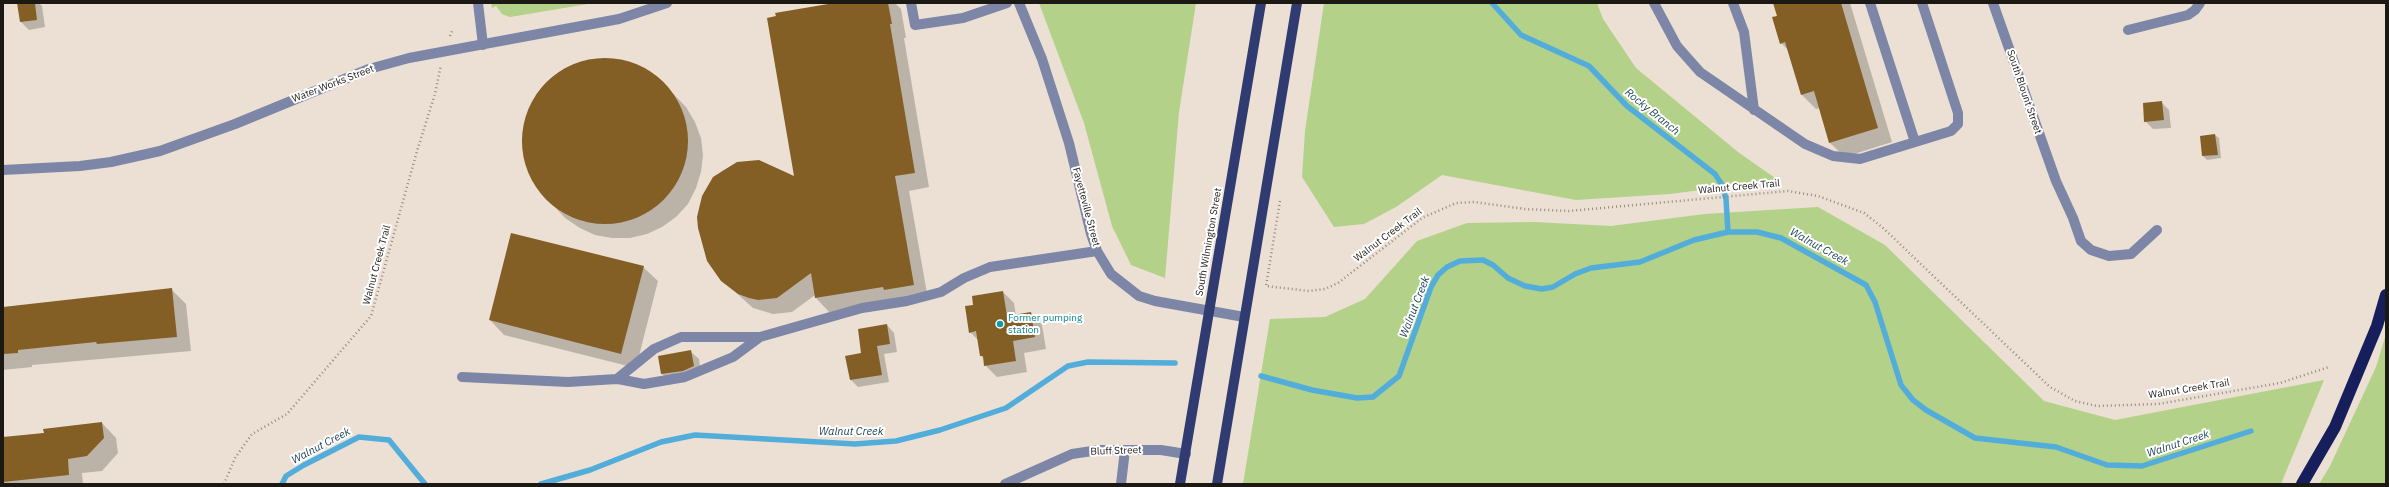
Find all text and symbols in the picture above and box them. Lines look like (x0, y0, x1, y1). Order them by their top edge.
street label: South Blount Street (2004, 48, 2044, 136)
street label: Water Works Street (290, 63, 376, 105)
water label: Rocky Branch (1622, 86, 1682, 138)
street label: Fayetteville Street (1070, 166, 1102, 248)
street label: Walnut Creek Trail (1698, 177, 1780, 197)
street label: South Wilmington Street (1194, 187, 1224, 297)
street label: Walnut Creek Trail (1352, 206, 1424, 264)
street label: Walnut Creek Trail (361, 224, 393, 306)
water label: Walnut Creek (1788, 226, 1850, 268)
water label: Walnut Creek (1397, 274, 1433, 340)
place label: Former pumping station (1008, 312, 1082, 336)
marker: Former pumping station (995, 319, 1005, 329)
street label: Walnut Creek Trail (2148, 377, 2230, 401)
water label: Walnut Creek (289, 425, 353, 467)
water label: Walnut Creek (819, 425, 883, 439)
water label: Walnut Creek (2145, 428, 2211, 460)
street label: Bluff Street (1090, 444, 1142, 458)

